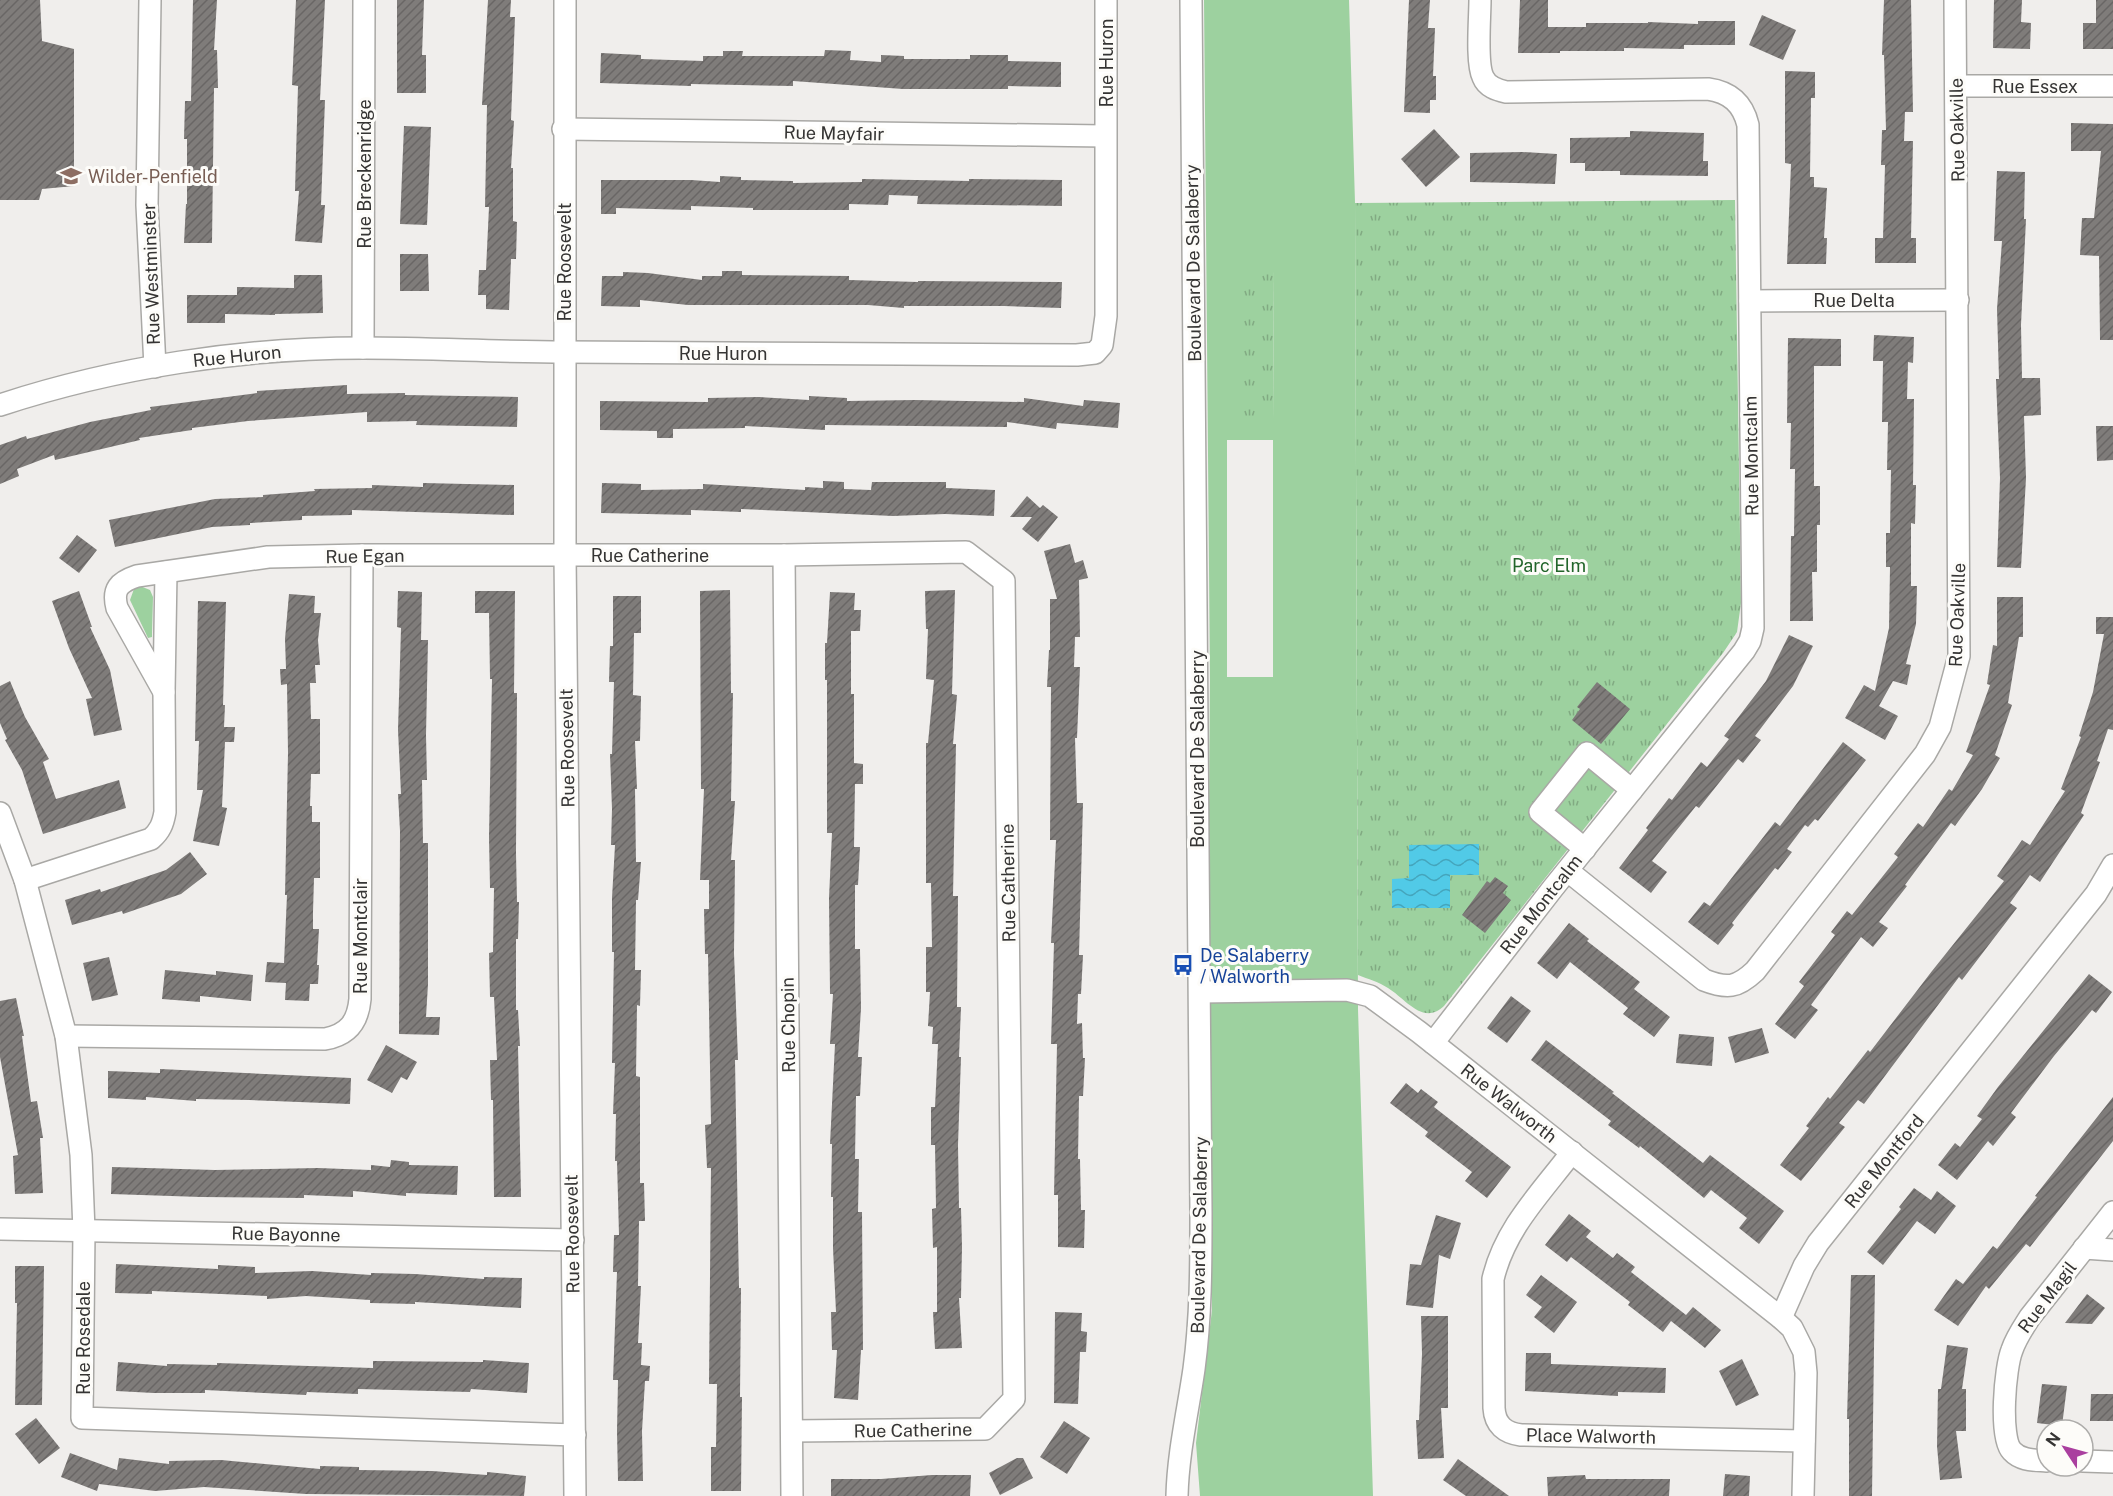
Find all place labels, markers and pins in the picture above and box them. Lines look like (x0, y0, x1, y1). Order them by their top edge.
school or university icon: Wilder-Penfield (59, 164, 83, 188)
place label: Wilder-Penfield (88, 166, 218, 187)
place label: De Salaberry / Walworth (1200, 945, 1309, 987)
bus stop icon: De Salaberry / Walworth (1171, 953, 1195, 977)

